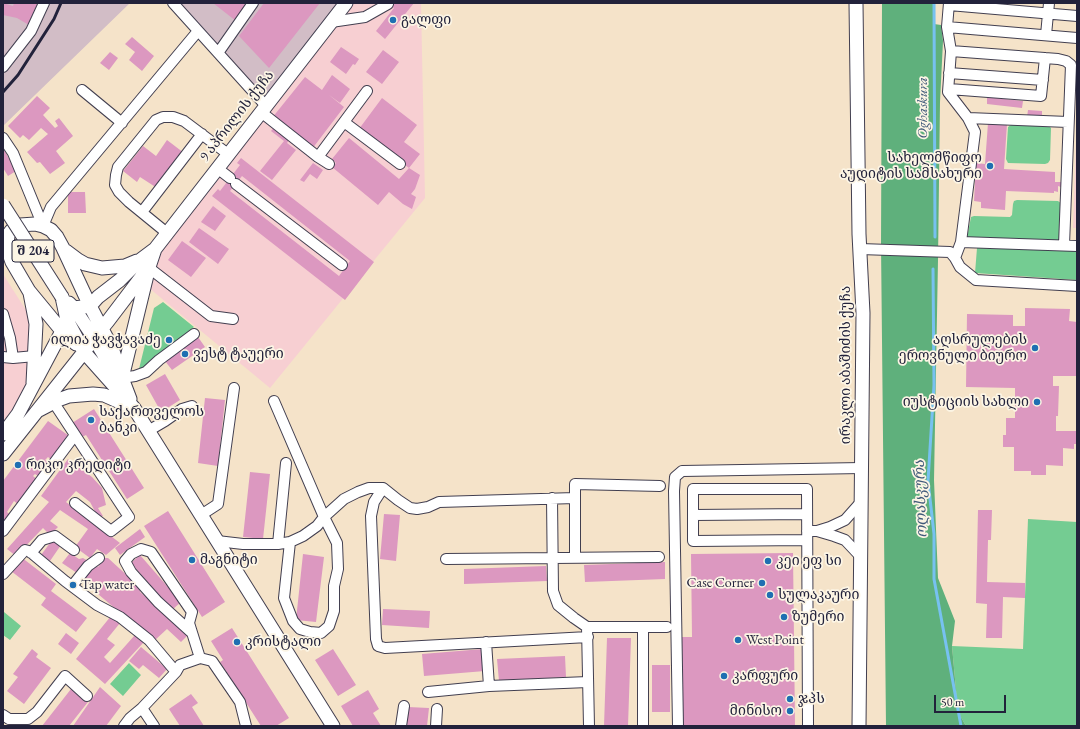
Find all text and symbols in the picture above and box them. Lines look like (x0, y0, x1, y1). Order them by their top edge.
place label: გალფი (401, 12, 451, 28)
marker: გალფი (388, 15, 398, 25)
street label: 9 აპრილის ქუჩა (196, 67, 278, 165)
water label: Oghaskura (914, 77, 932, 139)
place label: სახელმწიფო აუდიტის სამსახური (840, 150, 982, 182)
marker: სახელმწიფო აუდიტის სამსახური (985, 161, 995, 171)
road number: შ 204 (12, 240, 54, 262)
street label: ირაკლი აბაშიძის ქუჩა (838, 286, 854, 444)
place label: ილია ჭავჭავაძე (51, 332, 161, 348)
place label: აღსრულების ეროვნული ბიურო (899, 332, 1027, 364)
marker: ილია ჭავჭავაძე (164, 335, 174, 345)
marker: აღსრულების ეროვნული ბიურო (1030, 343, 1040, 353)
place label: ვესტ ტაუერი (193, 346, 284, 362)
marker: ვესტ ტაუერი (180, 349, 190, 359)
place label: იუსტიციის სახლი (903, 394, 1029, 410)
marker: იუსტიციის სახლი (1032, 397, 1042, 407)
place label: საქართველოს ბანკი (99, 404, 204, 436)
marker: საქართველოს ბანკი (86, 415, 96, 425)
place label: რიკო კრედიტი (26, 457, 131, 473)
marker: რიკო კრედიტი (13, 460, 23, 470)
water label: ოღასკურა (911, 460, 931, 538)
place label: მაგნიტი (200, 552, 258, 568)
place label: კეი ეფ სი (776, 553, 842, 569)
marker: მაგნიტი (187, 555, 197, 565)
marker: კეი ეფ სი (763, 556, 773, 566)
place label: Case Corner (687, 575, 754, 591)
place label: Tap water (81, 577, 134, 593)
marker: Case Corner (757, 578, 767, 588)
marker: Tap water (68, 580, 78, 590)
place label: სულაკაური (778, 587, 859, 603)
marker: სულაკაური (765, 590, 775, 600)
place label: ზუმერი (792, 609, 844, 625)
marker: ზუმერი (779, 612, 789, 622)
place label: West Point (746, 632, 804, 648)
place label: კრისტალი (245, 634, 321, 650)
marker: West Point (733, 635, 743, 645)
marker: კრისტალი (232, 637, 242, 647)
place label: კარფური (732, 668, 798, 684)
marker: კარფური (719, 671, 729, 681)
scale bar (936, 687, 1008, 713)
place label: ჯპს (798, 691, 825, 707)
marker: ჯპს (785, 694, 795, 704)
text: 50 m (941, 694, 964, 710)
place label: მინისო (730, 703, 782, 719)
marker: მინისო (785, 706, 795, 716)

